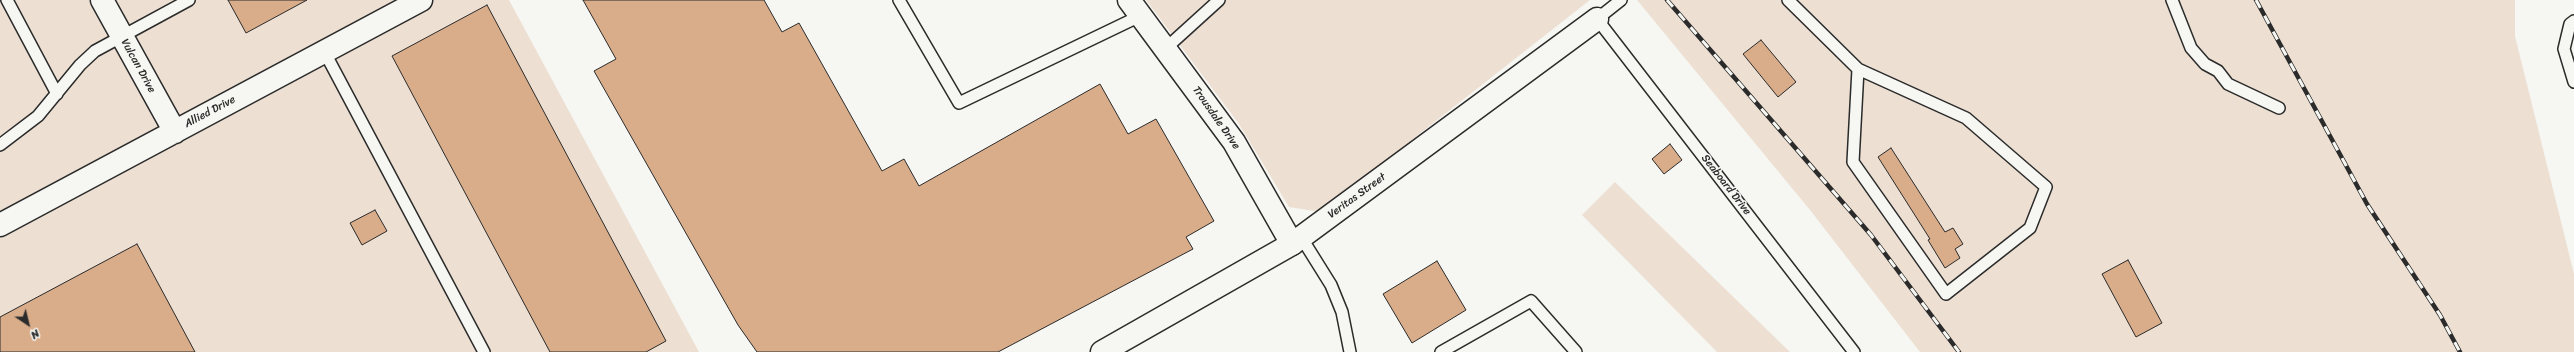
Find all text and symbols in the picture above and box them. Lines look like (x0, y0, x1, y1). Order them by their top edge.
street label: Vulcan Drive (118, 37, 158, 95)
street label: Trousdale Drive (1189, 84, 1243, 152)
street label: Allied Drive (182, 93, 238, 131)
street label: Seaboard Drive (1698, 152, 1754, 218)
street label: Veritas Street (1325, 171, 1389, 221)
north arrow (8, 304, 48, 344)
text: N (27, 324, 44, 344)

